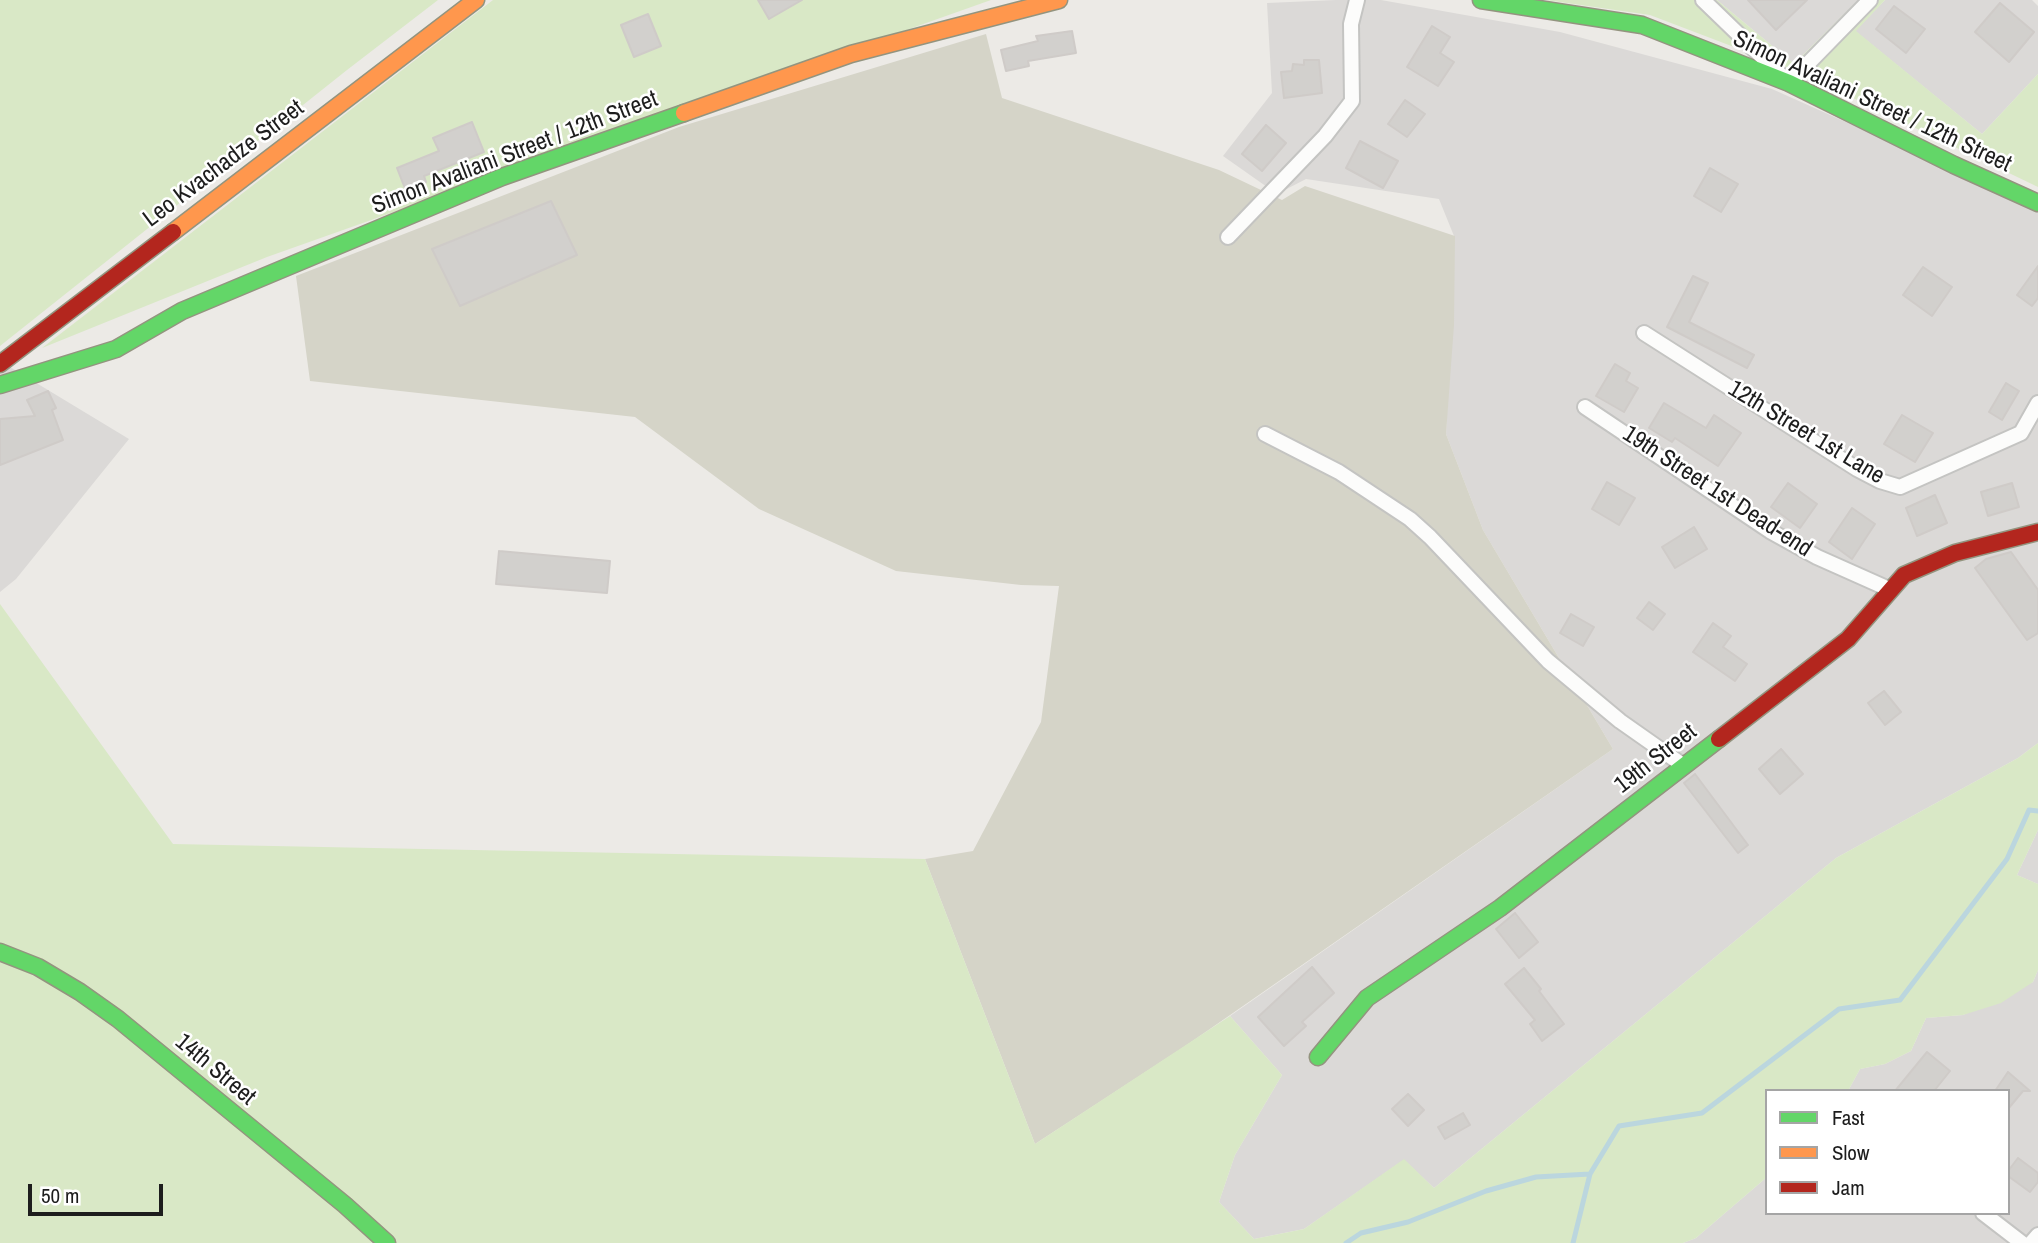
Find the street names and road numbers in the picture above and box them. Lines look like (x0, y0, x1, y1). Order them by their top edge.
street label: Simon Avaliani Street / 12th Street (1728, 25, 2016, 179)
street label: Simon Avaliani Street / 12th Street (368, 85, 662, 221)
street label: Leo Kvachadze Street (138, 94, 310, 234)
street label: 12th Street 1st Lane (1723, 375, 1889, 491)
street label: 19th Street 1st Dead-end (1617, 420, 1817, 564)
street label: 19th Street (1609, 718, 1703, 800)
street label: 14th Street (169, 1028, 261, 1112)

